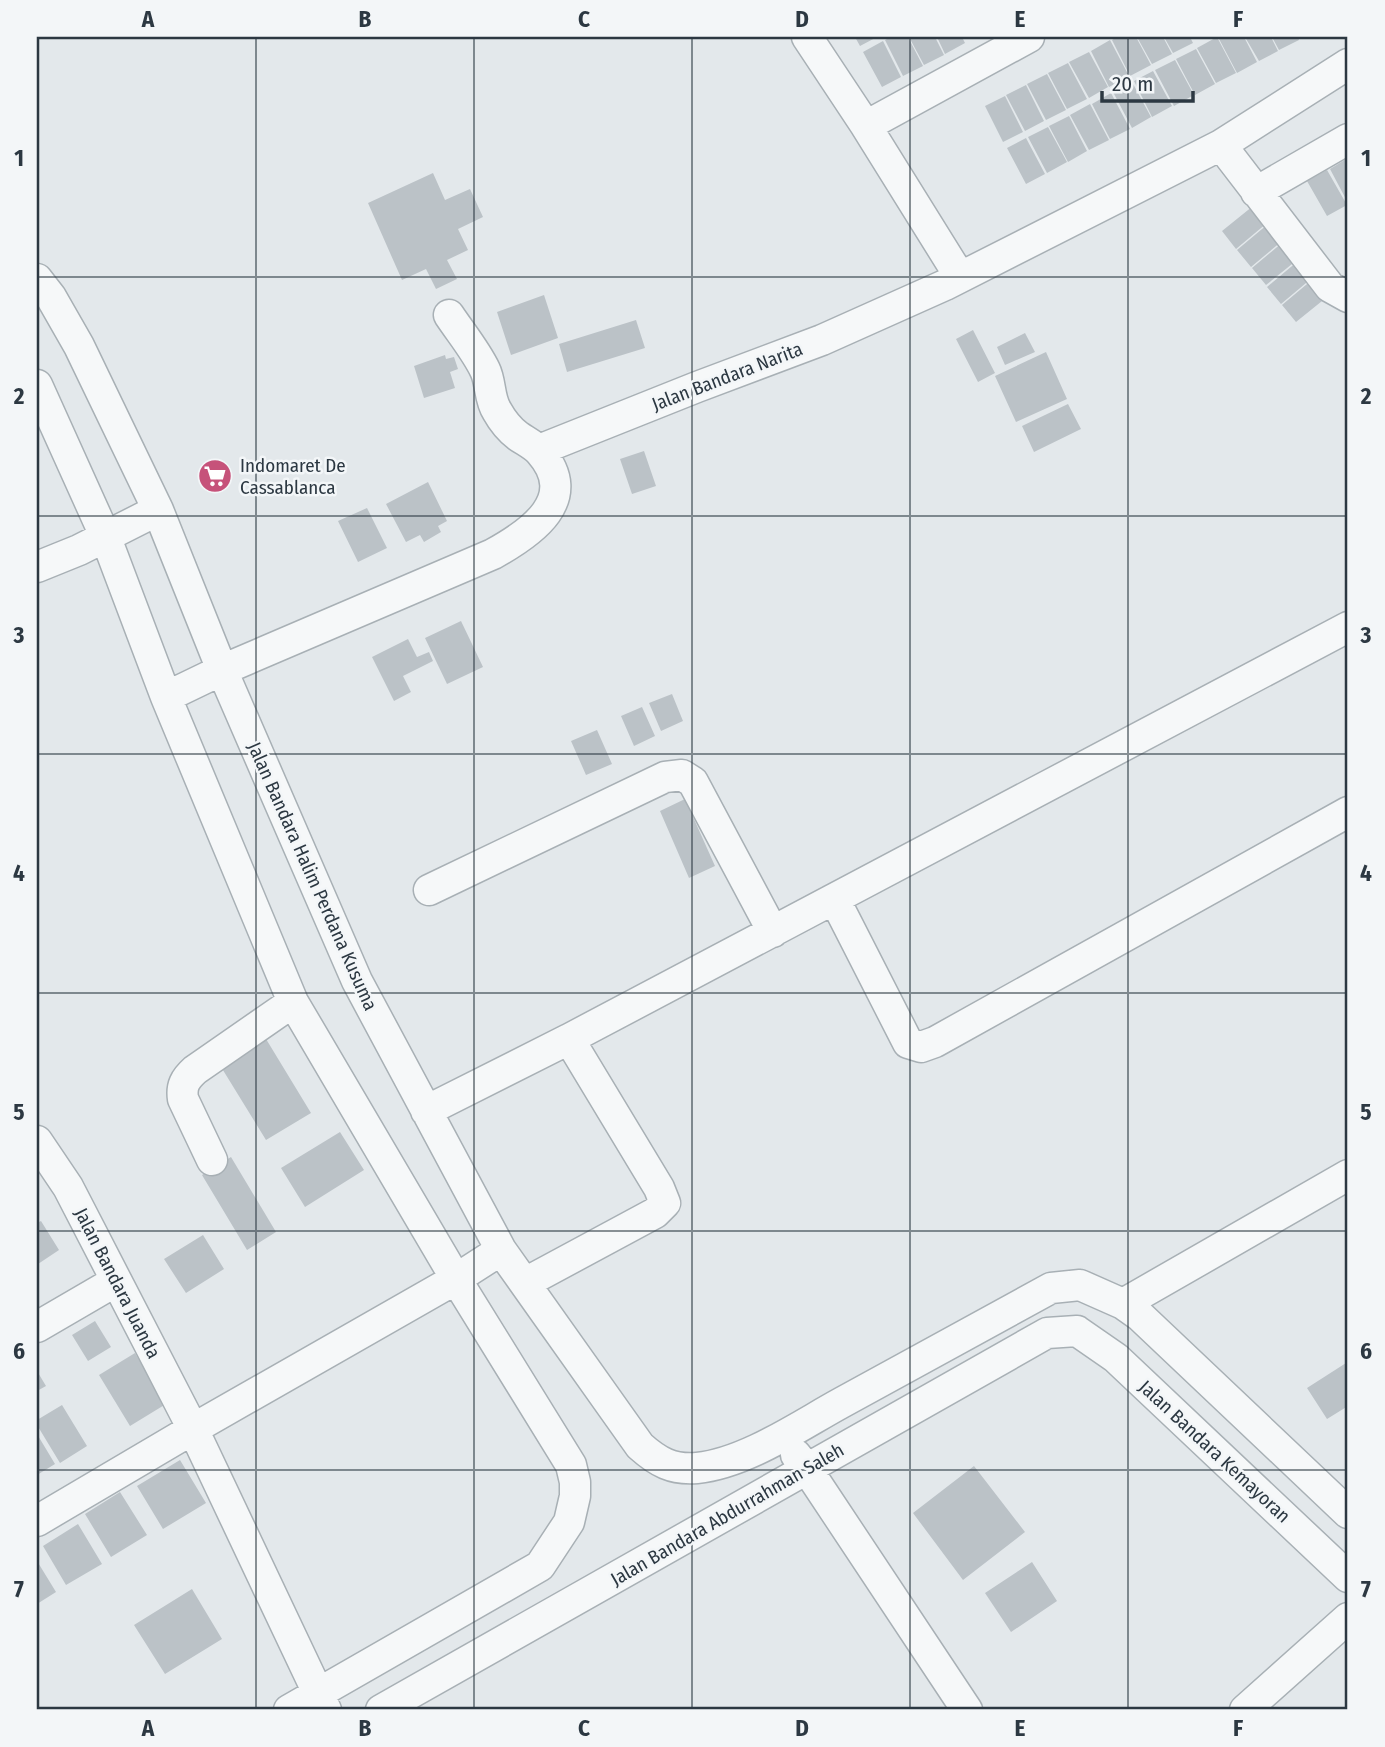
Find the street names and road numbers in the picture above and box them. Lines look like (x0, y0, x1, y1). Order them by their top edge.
street label: Jalan Bandara Narita (649, 337, 806, 416)
street label: Jalan Bandara Halim Perdana Kusuma (243, 738, 382, 1014)
street label: Jalan Bandara Juanda (70, 1204, 165, 1362)
street label: Jalan Bandara Kemayoran (1134, 1375, 1295, 1528)
street label: Jalan Bandara Abdurrahman Saleh (607, 1438, 848, 1591)

